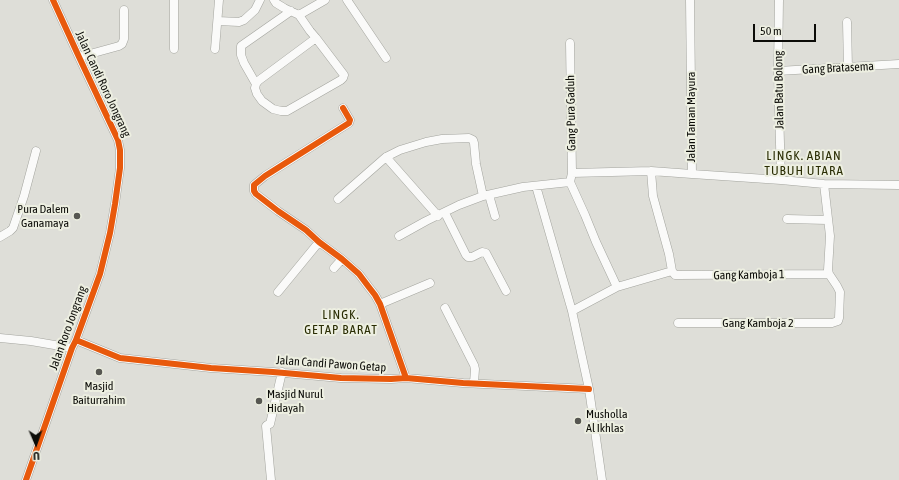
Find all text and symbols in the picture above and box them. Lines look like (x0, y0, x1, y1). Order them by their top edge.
scale bar (755, 16, 818, 42)
text: 50 m (760, 24, 782, 38)
street label: Jalan Candi Roro Jongrang (72, 29, 134, 139)
street label: Jalan Batu Bolong (771, 50, 787, 130)
street label: Gang Bratasema (802, 59, 874, 77)
street label: Jalan Taman Mayura (684, 72, 698, 162)
street label: Gang Pura Gaduh (563, 75, 579, 151)
district label: LINGK. ABIAN TUBUH UTARA (764, 148, 844, 179)
place label: Pura Dalem Ganamaya (17, 202, 69, 230)
marker: Pura Dalem Ganamaya (72, 211, 82, 221)
street label: Gang Kamboja 1 (713, 267, 785, 283)
street label: Jalan Roro Jongrang (46, 284, 90, 372)
district label: LINGK. GETAP BARAT (304, 307, 378, 338)
street label: Gang Kamboja 2 (722, 316, 794, 330)
street label: Jalan Candi Pawon Getap (275, 353, 387, 375)
marker: Masjid Baiturrahim (94, 367, 104, 377)
place label: Masjid Baiturrahim (73, 379, 125, 407)
place label: Masjid Nurul Hidayah (267, 387, 323, 415)
marker: Masjid Nurul Hidayah (254, 396, 264, 406)
place label: Musholla Al Ikhlas (586, 407, 627, 435)
marker: Musholla Al Ikhlas (573, 416, 583, 426)
north arrow (16, 424, 56, 464)
text: U (33, 450, 40, 462)

